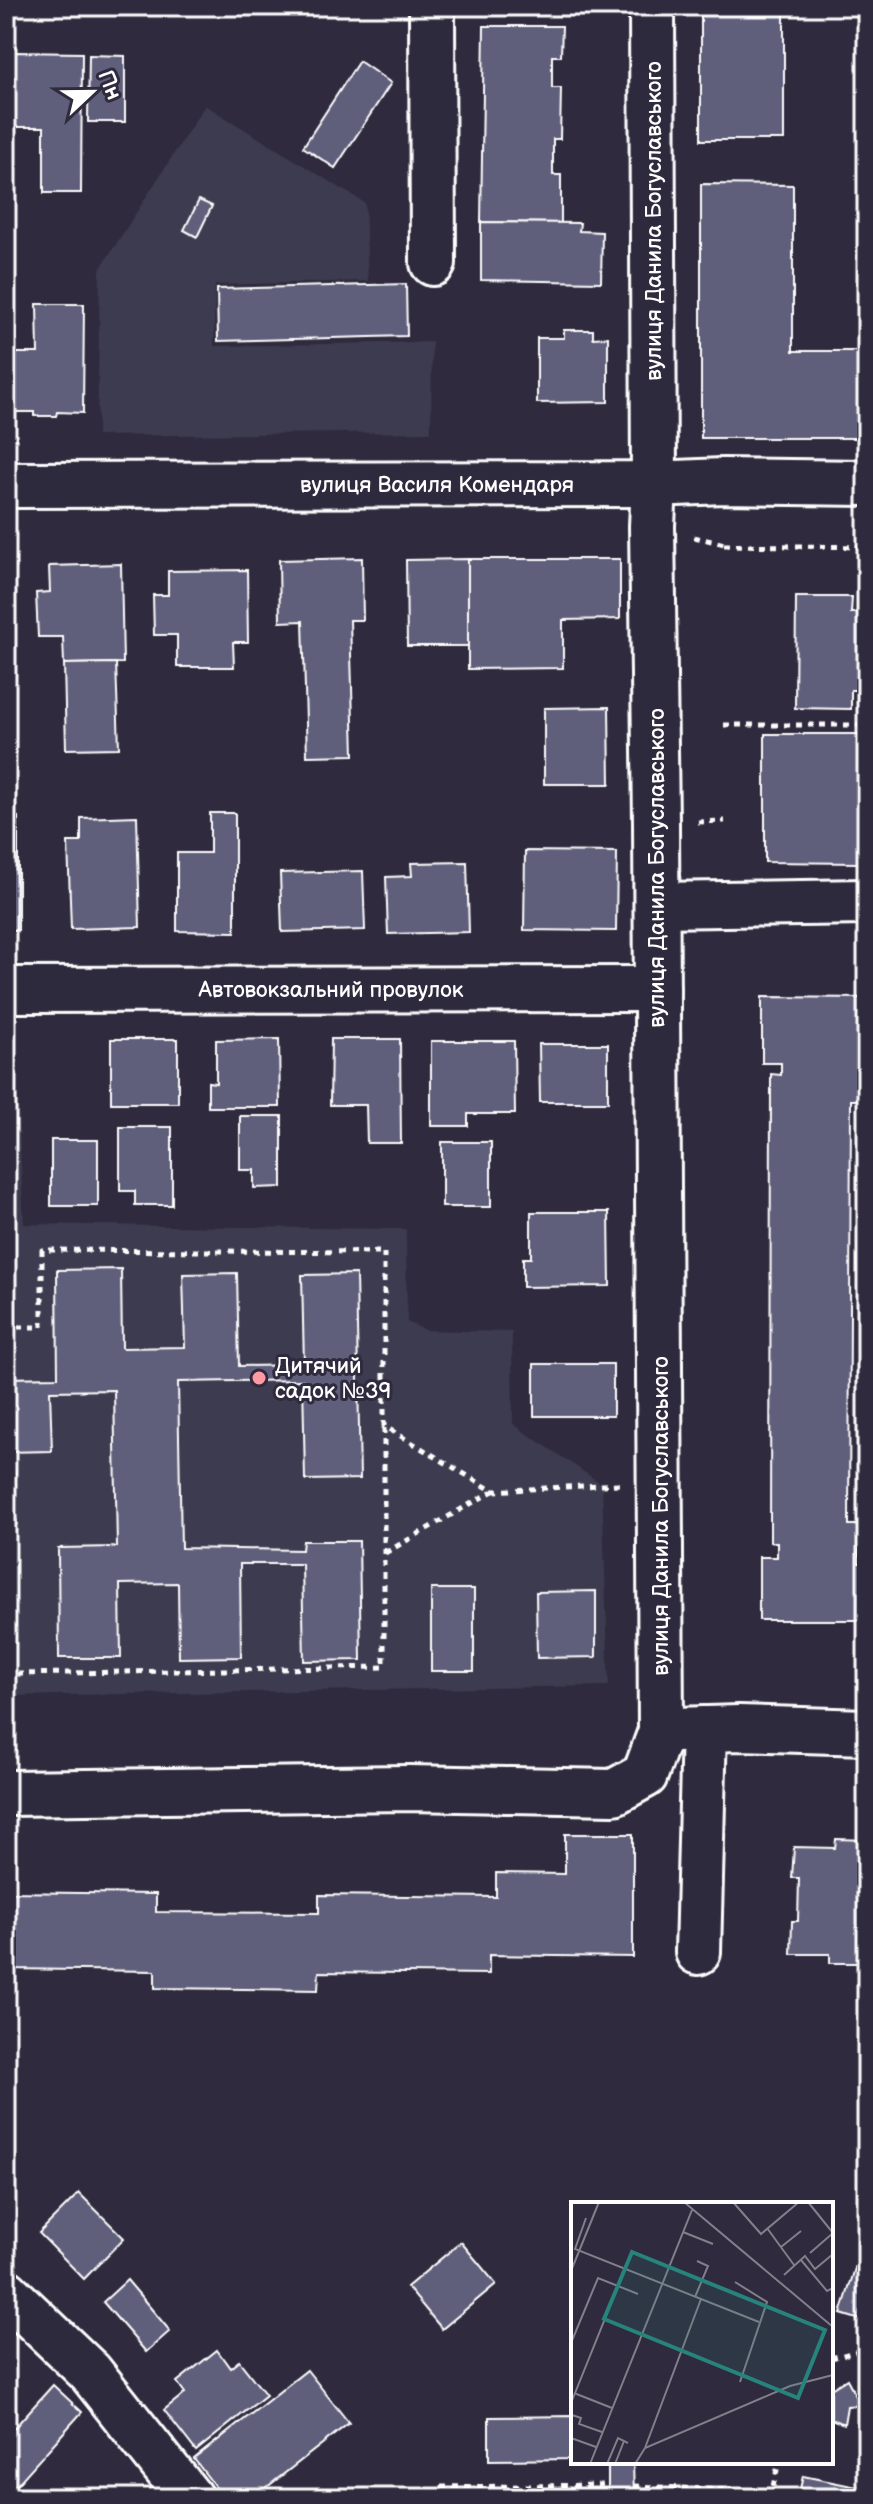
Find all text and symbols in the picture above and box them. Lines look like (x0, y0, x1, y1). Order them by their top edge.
north arrow (52, 52, 132, 132)
street label: вулиця Данила Богуславського (641, 61, 668, 381)
text: Пн (91, 66, 127, 104)
street label: вулиця Василя Комендаря (300, 472, 574, 499)
street label: вулиця Данила Богуславського (644, 708, 671, 1028)
street label: Автовокзальний провулок (198, 977, 464, 1004)
place label: Дитячий садок №39 (275, 1353, 391, 1405)
street label: вулиця Данила Богуславського (648, 1356, 675, 1676)
marker: Дитячий садок №39 (250, 1369, 268, 1387)
inset map (571, 2202, 833, 2464)

